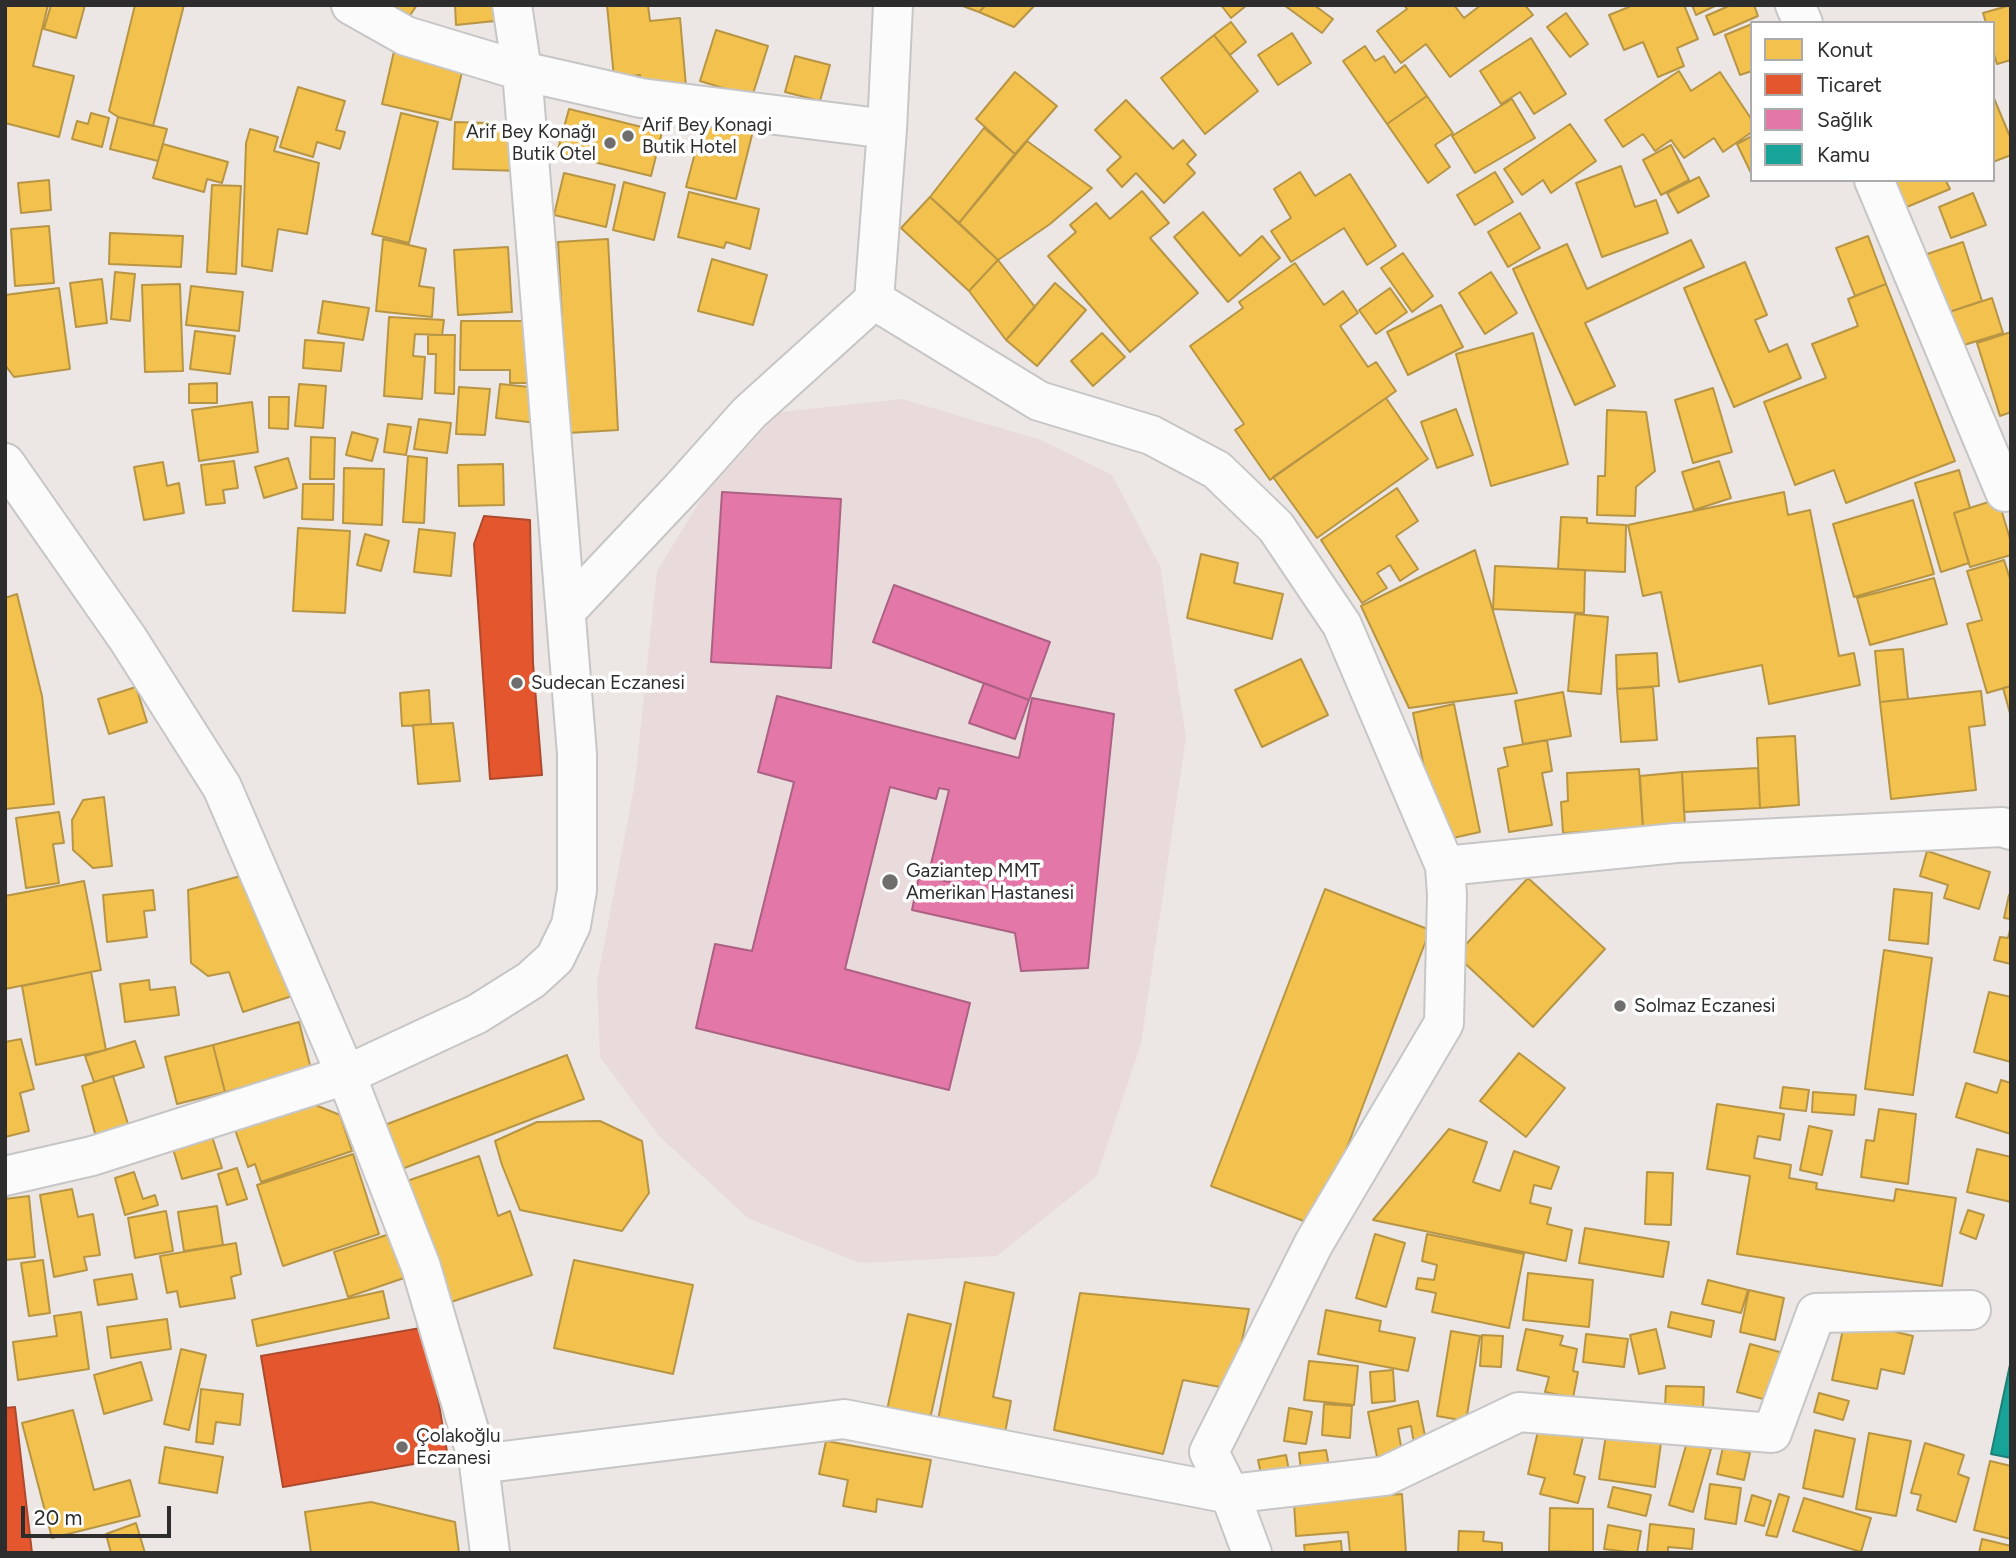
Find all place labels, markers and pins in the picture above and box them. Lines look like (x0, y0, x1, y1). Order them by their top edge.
place label: Arif Bey Konagi Butik Hotel (642, 114, 772, 158)
place label: Arif Bey Konağı Butik Otel (466, 121, 596, 165)
marker: Arif Bey Konagi Butik Hotel (620, 128, 636, 144)
marker: Arif Bey Konağı Butik Otel (602, 135, 618, 151)
place label: Sudecan Eczanesi (531, 672, 685, 694)
marker: Sudecan Eczanesi (509, 675, 525, 691)
place label: Gaziantep MMT Amerikan Hastanesi (906, 860, 1074, 904)
marker: Gaziantep MMT Amerikan Hastanesi (880, 872, 900, 892)
place label: Solmaz Eczanesi (1634, 995, 1776, 1017)
marker: Solmaz Eczanesi (1612, 998, 1628, 1014)
place label: Çolakoğlu Eczanesi (416, 1425, 501, 1469)
marker: Çolakoğlu Eczanesi (394, 1439, 410, 1455)

